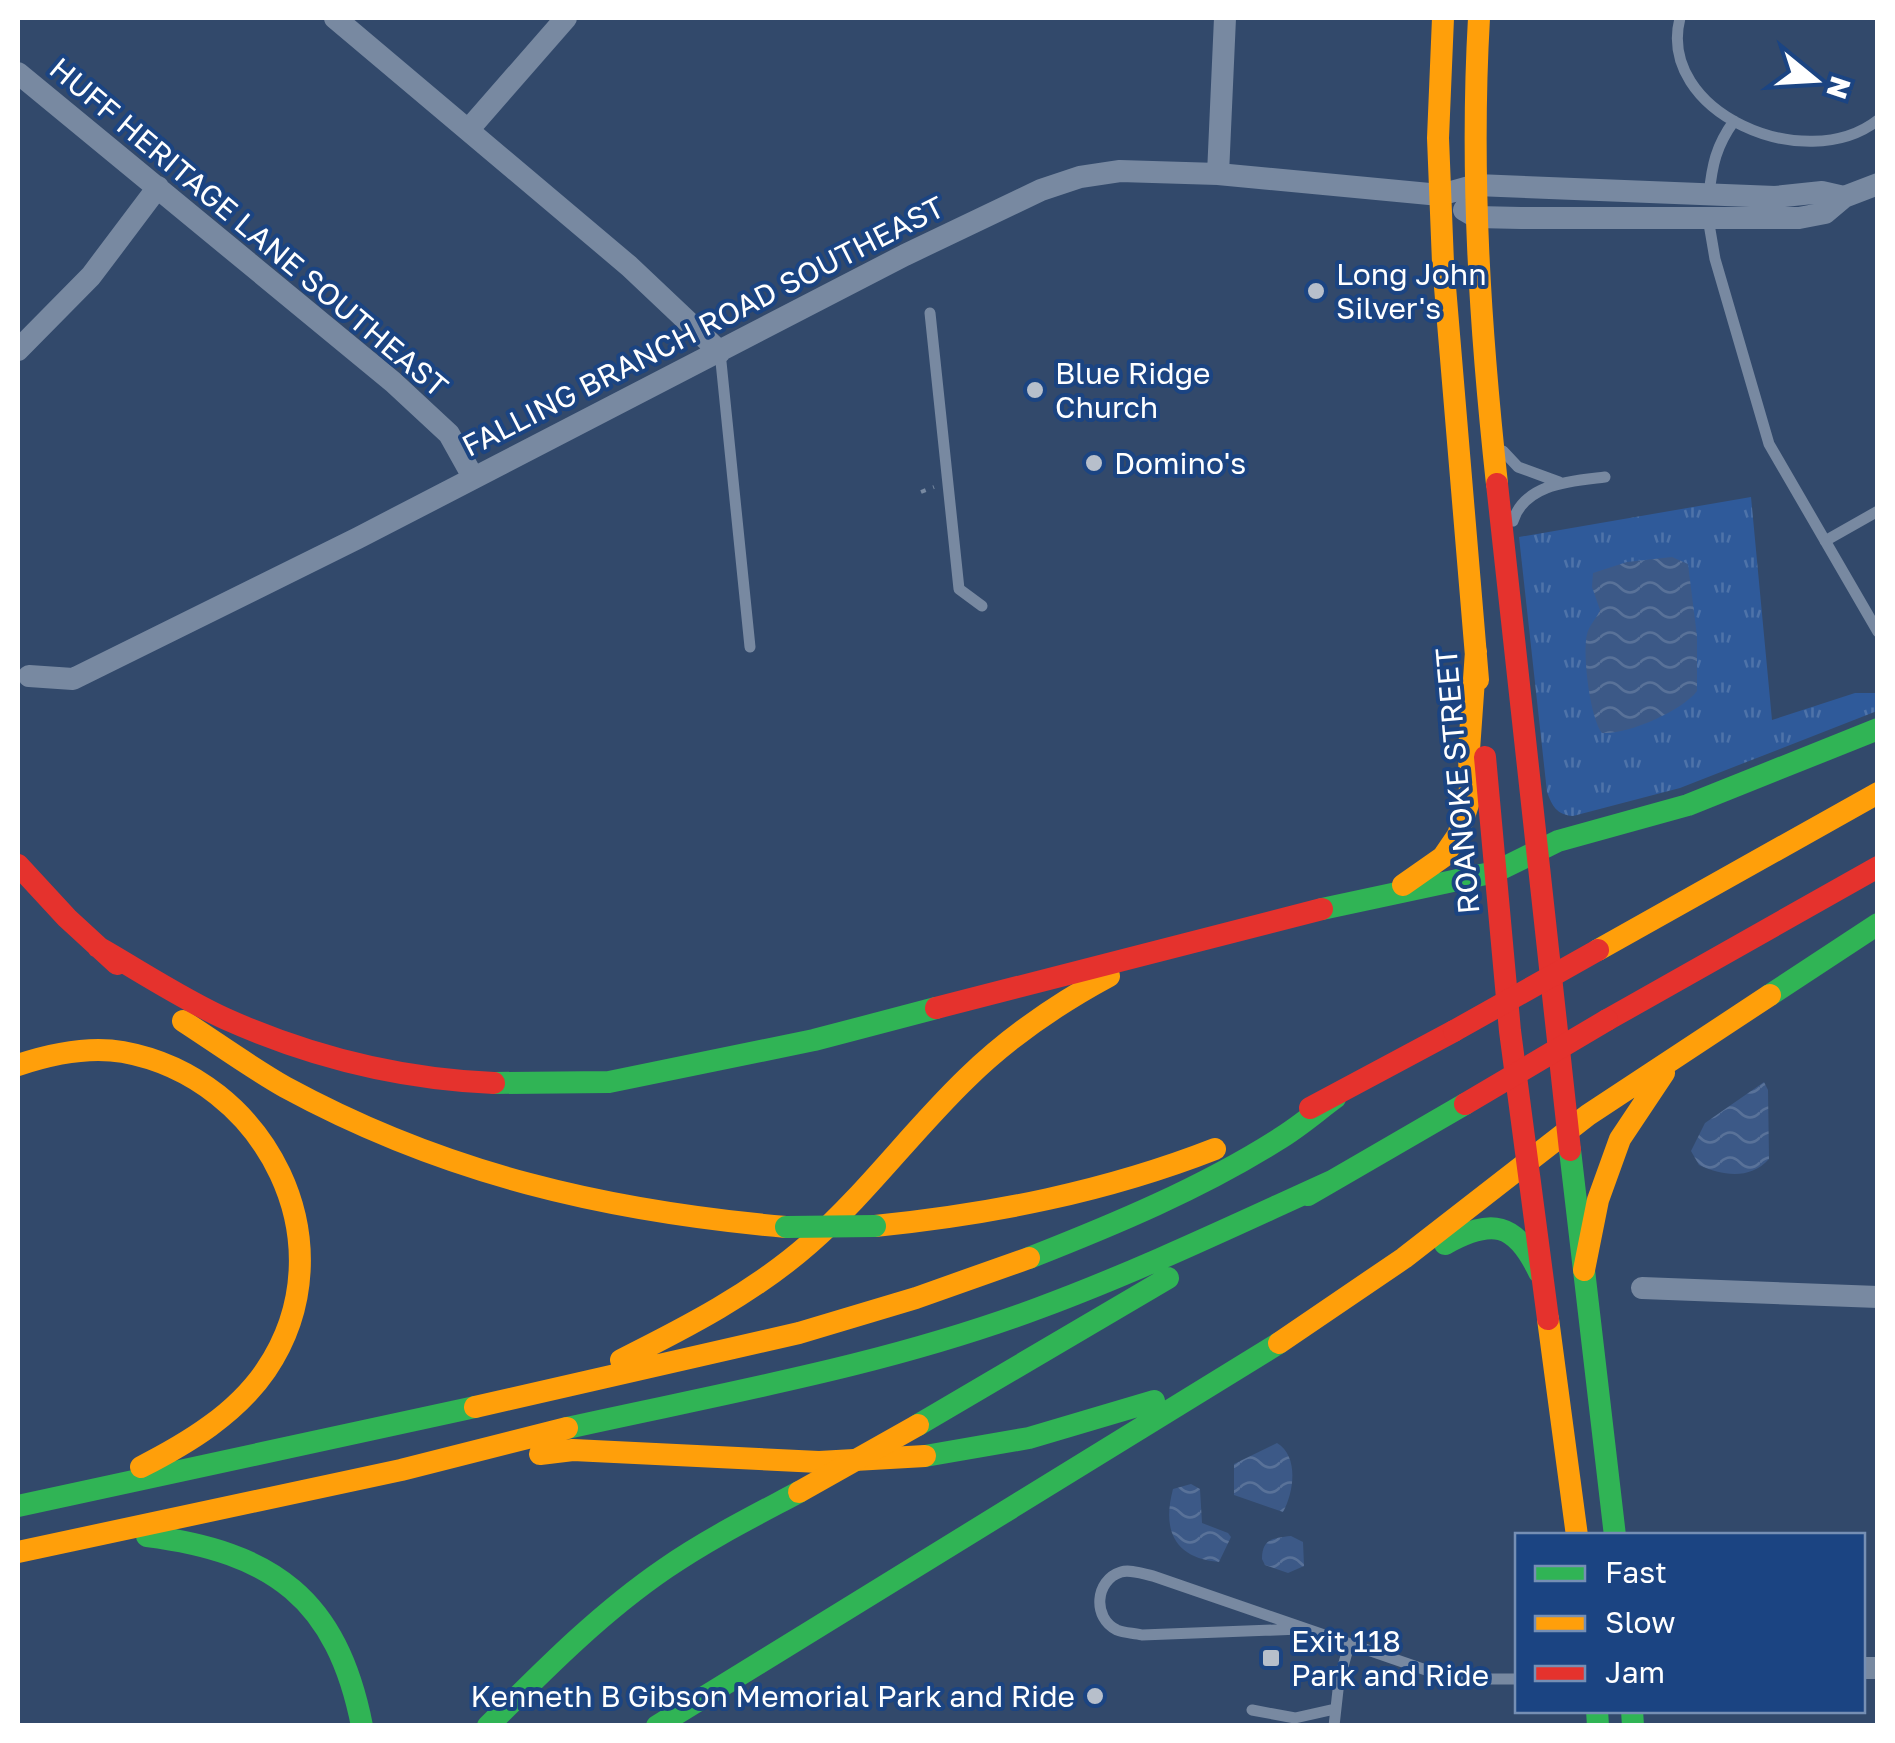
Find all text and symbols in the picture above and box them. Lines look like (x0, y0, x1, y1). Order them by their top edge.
north arrow (1765, 30, 1865, 130)
street label: HUFF HERITAGE LANE SOUTHEAST (43, 50, 455, 404)
text: N (1820, 73, 1858, 103)
street label: FALLING BRANCH ROAD SOUTHEAST (456, 188, 950, 464)
place label: Long John Silver's (1336, 256, 1487, 326)
marker: Long John Silver's (1305, 280, 1327, 302)
place label: Blue Ridge Church (1055, 355, 1211, 425)
marker: Blue Ridge Church (1024, 379, 1046, 401)
place label: Domino's (1114, 445, 1246, 481)
marker: Domino's (1083, 452, 1105, 474)
street label: ROANOKE STREET (1427, 646, 1487, 916)
legend (1515, 1533, 1865, 1713)
text: Fast (1605, 1554, 1667, 1590)
text: Slow (1605, 1604, 1676, 1640)
place label: Exit 118 Park and Ride (1291, 1623, 1489, 1693)
marker: Exit 118 Park and Ride (1260, 1647, 1282, 1669)
text: Jam (1605, 1654, 1665, 1690)
place label: Kenneth B Gibson Memorial Park and Ride (471, 1678, 1075, 1714)
marker: Kenneth B Gibson Memorial Park and Ride (1084, 1685, 1106, 1707)

